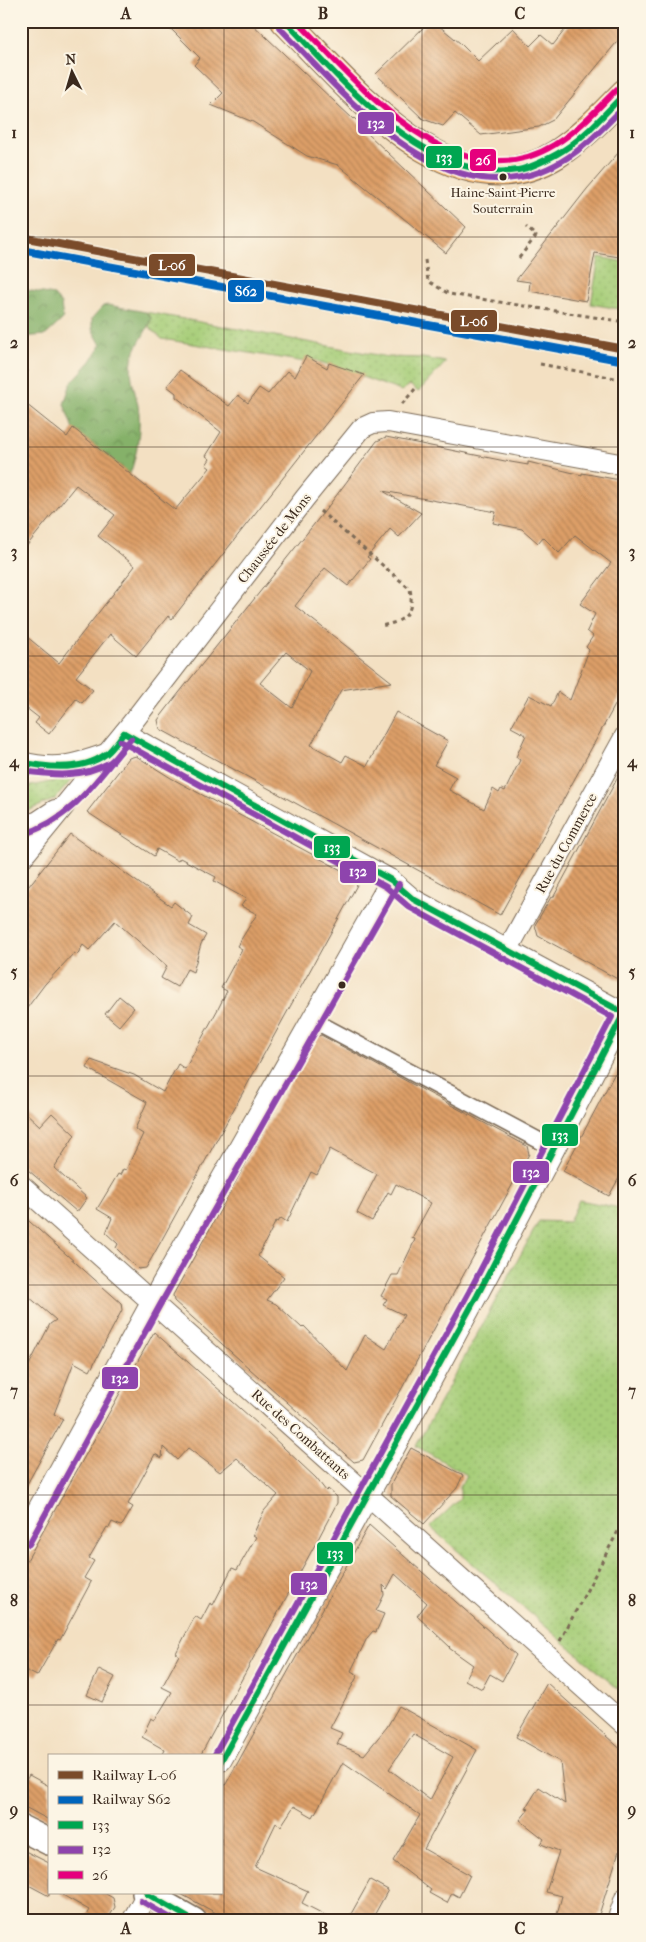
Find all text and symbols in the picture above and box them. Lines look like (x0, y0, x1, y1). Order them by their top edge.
text: A (120, 4, 132, 23)
text: B (318, 4, 328, 23)
text: C (515, 4, 526, 23)
north arrow (48, 48, 98, 98)
text: N (65, 51, 77, 68)
line badge: 132 (357, 111, 395, 135)
text: 132 (367, 115, 385, 132)
text: 1 (11, 123, 17, 142)
text: 1 (629, 123, 635, 142)
line badge: 133 (425, 145, 463, 169)
line badge: 26 (469, 148, 497, 172)
text: 133 (436, 149, 452, 166)
text: 26 (476, 152, 491, 169)
marker: Haine-Saint-Pierre Souterrain (498, 172, 508, 182)
place label: Haine-Saint-Pierre Souterrain (451, 185, 556, 216)
line badge: L-06 (148, 253, 196, 277)
text: L-06 (158, 257, 186, 274)
line badge: S62 (227, 279, 265, 303)
text: S62 (235, 283, 257, 300)
line badge: L-06 (450, 309, 498, 333)
text: L-06 (460, 313, 488, 330)
text: 2 (10, 333, 18, 352)
text: 2 (628, 333, 636, 352)
street label: Chaussée de Mons (234, 490, 315, 587)
text: 3 (11, 542, 17, 562)
text: 3 (629, 542, 635, 562)
text: 4 (8, 752, 20, 772)
text: 4 (626, 752, 638, 772)
street label: Rue du Commerce (532, 790, 601, 896)
line badge: 133 (313, 835, 351, 859)
text: 133 (324, 839, 340, 856)
line badge: 132 (339, 860, 377, 884)
text: 132 (349, 863, 367, 880)
text: 5 (11, 962, 18, 981)
text: 5 (629, 962, 636, 981)
unlabelled marker (337, 980, 347, 990)
line badge: 133 (541, 1123, 579, 1147)
text: 133 (552, 1127, 568, 1144)
line badge: 132 (512, 1160, 550, 1184)
text: 132 (522, 1164, 540, 1181)
text: 6 (10, 1171, 19, 1190)
text: 6 (628, 1171, 637, 1190)
line badge: 132 (101, 1366, 139, 1390)
text: 132 (111, 1370, 129, 1387)
text: 7 (9, 1381, 18, 1400)
text: 7 (627, 1381, 636, 1400)
street label: Rue des Combattants (248, 1386, 354, 1483)
line badge: 133 (316, 1541, 354, 1565)
text: 133 (327, 1545, 343, 1562)
line badge: 132 (290, 1572, 328, 1596)
text: 132 (300, 1576, 318, 1593)
text: 8 (10, 1591, 18, 1610)
text: 8 (628, 1591, 636, 1610)
legend (48, 1754, 222, 1894)
text: Railway L-06 (92, 1766, 178, 1784)
text: Railway S62 (92, 1790, 171, 1808)
text: 9 (9, 1800, 18, 1820)
text: 9 (627, 1800, 636, 1820)
text: 133 (92, 1816, 110, 1834)
text: 132 (92, 1840, 112, 1858)
text: 26 (92, 1866, 109, 1884)
text: A (120, 1919, 132, 1938)
text: B (318, 1919, 328, 1938)
text: C (515, 1919, 526, 1938)

